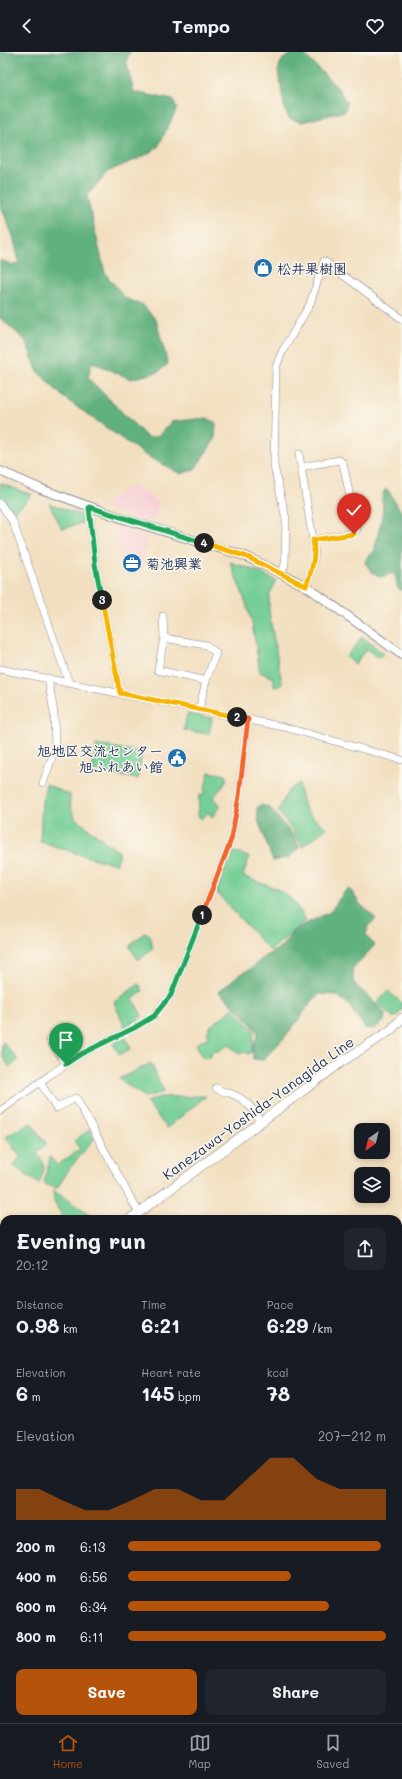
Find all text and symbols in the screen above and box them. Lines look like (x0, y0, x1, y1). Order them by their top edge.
text: Tempo (172, 14, 230, 38)
icon: back (16, 15, 38, 37)
icon: heart (364, 15, 386, 37)
shop icon: 松井果樹園 (252, 257, 274, 279)
place label: 松井果樹園 (277, 259, 347, 278)
pin (337, 493, 371, 534)
icon: check (343, 499, 365, 521)
pin: 4 (194, 533, 214, 553)
text: 4 (201, 535, 207, 550)
office icon: 菊池興業 (121, 552, 143, 574)
place label: 菊池興業 (146, 554, 202, 573)
pin: 3 (92, 590, 112, 610)
text: 3 (99, 592, 105, 607)
pin: 2 (227, 707, 247, 727)
text: 2 (234, 709, 240, 724)
place label: 旭地区交流センター 旭ふれあい館 (37, 741, 163, 776)
public building icon: 旭地区交流センター 旭ふれあい館 (166, 747, 188, 769)
pin: 1 (192, 905, 212, 925)
text: 1 (200, 907, 204, 922)
pin (49, 1023, 83, 1064)
icon: arrive (55, 1029, 77, 1051)
street label: Kanezawa-Yoshida-Yanagida Line (158, 1032, 358, 1184)
north arrow (354, 1123, 390, 1159)
map controls (354, 1123, 390, 1203)
button: layers (354, 1167, 390, 1203)
text: Evening run (16, 1226, 146, 1255)
button: share (344, 1228, 386, 1270)
text: 20:12 (16, 1256, 48, 1273)
text: Distance (16, 1297, 63, 1312)
text: Time (141, 1297, 166, 1312)
text: Pace (267, 1297, 294, 1312)
text: 0.98 (16, 1312, 59, 1338)
text: 6:21 (141, 1312, 180, 1338)
text: 6:29 (267, 1312, 308, 1338)
text: km (59, 1321, 78, 1336)
text: /km (308, 1321, 332, 1336)
text: Elevation (16, 1365, 65, 1380)
text: Heart rate (141, 1365, 201, 1380)
text: kcal (267, 1365, 289, 1380)
text: 6 (16, 1380, 28, 1406)
text: 145 (141, 1380, 175, 1406)
text: 78 (267, 1380, 290, 1406)
text: m (28, 1389, 40, 1404)
text: bpm (175, 1389, 201, 1404)
text: Elevation (16, 1427, 74, 1444)
text: 207–212 m (318, 1427, 386, 1444)
text: 200 m (16, 1538, 55, 1555)
text: 6:13 (80, 1538, 105, 1555)
text: 400 m (16, 1568, 56, 1585)
text: 6:56 (80, 1568, 107, 1585)
text: 600 m (16, 1598, 56, 1615)
text: 6:34 (80, 1598, 107, 1615)
text: 800 m (16, 1628, 56, 1645)
text: 6:11 (80, 1628, 104, 1645)
button: Save (16, 1669, 197, 1715)
button: Share (205, 1669, 386, 1715)
tab: Home (53, 1732, 83, 1771)
tab: Map (188, 1732, 211, 1771)
tab: Saved (317, 1732, 349, 1771)

